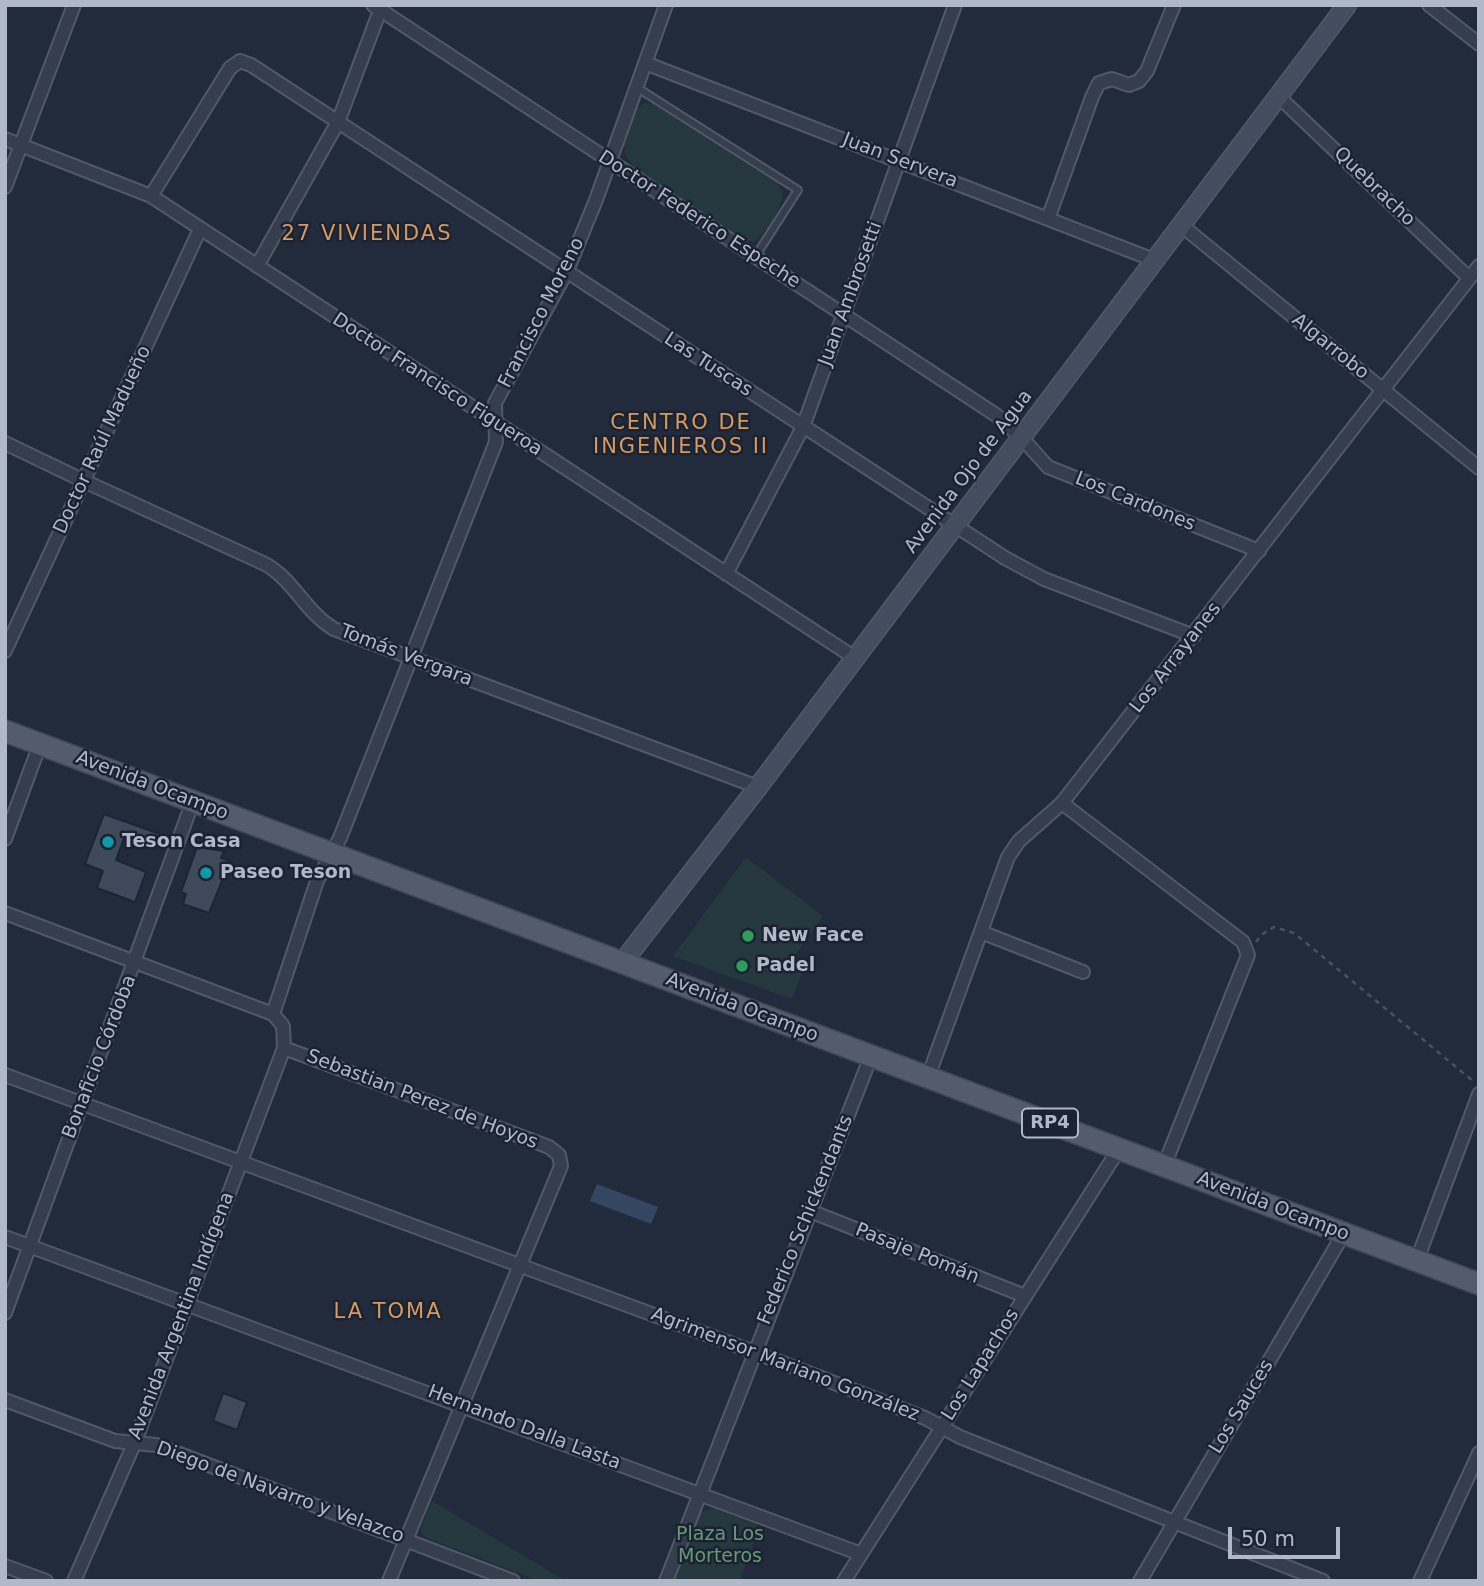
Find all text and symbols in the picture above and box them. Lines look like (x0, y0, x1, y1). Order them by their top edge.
street label: Juan Servera (839, 129, 961, 193)
street label: Quebracho (1329, 143, 1419, 231)
street label: Doctor Federico Espeche (594, 146, 804, 294)
street label: Juan Ambrosetti (814, 219, 888, 369)
district label: 27 VIVIENDAS (283, 222, 451, 248)
street label: Francisco Moreno (494, 234, 590, 392)
street label: Doctor Francisco Figueroa (328, 309, 546, 461)
street label: Algarrobo (1287, 309, 1373, 385)
street label: Las Tuscas (660, 328, 756, 402)
street label: Doctor Raúl Madueño (49, 342, 157, 538)
street label: Avenida Ojo de Agua (900, 386, 1038, 558)
district label: CENTRO DE INGENIEROS II (595, 411, 767, 461)
street label: Los Cardones (1072, 468, 1198, 536)
street label: Los Arrayanes (1126, 598, 1226, 718)
street label: Tomás Vergara (337, 620, 475, 692)
street label: Avenida Ocampo (73, 746, 231, 826)
place label: Teson Casa (122, 831, 241, 853)
marker: Teson Casa (100, 834, 116, 850)
place label: Paseo Teson (220, 862, 351, 884)
marker: Paseo Teson (198, 865, 214, 881)
place label: New Face (762, 925, 864, 947)
marker: New Face (740, 928, 756, 944)
place label: Padel (756, 955, 815, 977)
marker: Padel (734, 958, 750, 974)
street label: Avenida Ocampo (663, 968, 821, 1048)
street label: Bonaficio Córdoba (58, 972, 142, 1142)
street label: Sebastian Perez de Hoyos (303, 1045, 541, 1155)
road number: RP4 (1022, 1108, 1078, 1138)
street label: Federico Schickendants (753, 1112, 859, 1328)
street label: Avenida Ocampo (1194, 1167, 1352, 1247)
street label: Avenida Argentina Indígena (124, 1189, 240, 1443)
street label: Pasaje Pomán (852, 1219, 982, 1289)
district label: LA TOMA (334, 1300, 442, 1326)
street label: Agrimensor Mariano González (648, 1303, 922, 1427)
street label: Los Lapachos (937, 1305, 1025, 1425)
street label: Los Sauces (1205, 1356, 1279, 1458)
street label: Hernando Dalla Lasta (424, 1381, 624, 1475)
street label: Diego de Navarro y Velazco (153, 1438, 407, 1548)
scale bar (1232, 1512, 1344, 1556)
park label: Plaza Los Morteros (676, 1524, 764, 1568)
text: 50 m (1241, 1527, 1295, 1551)

